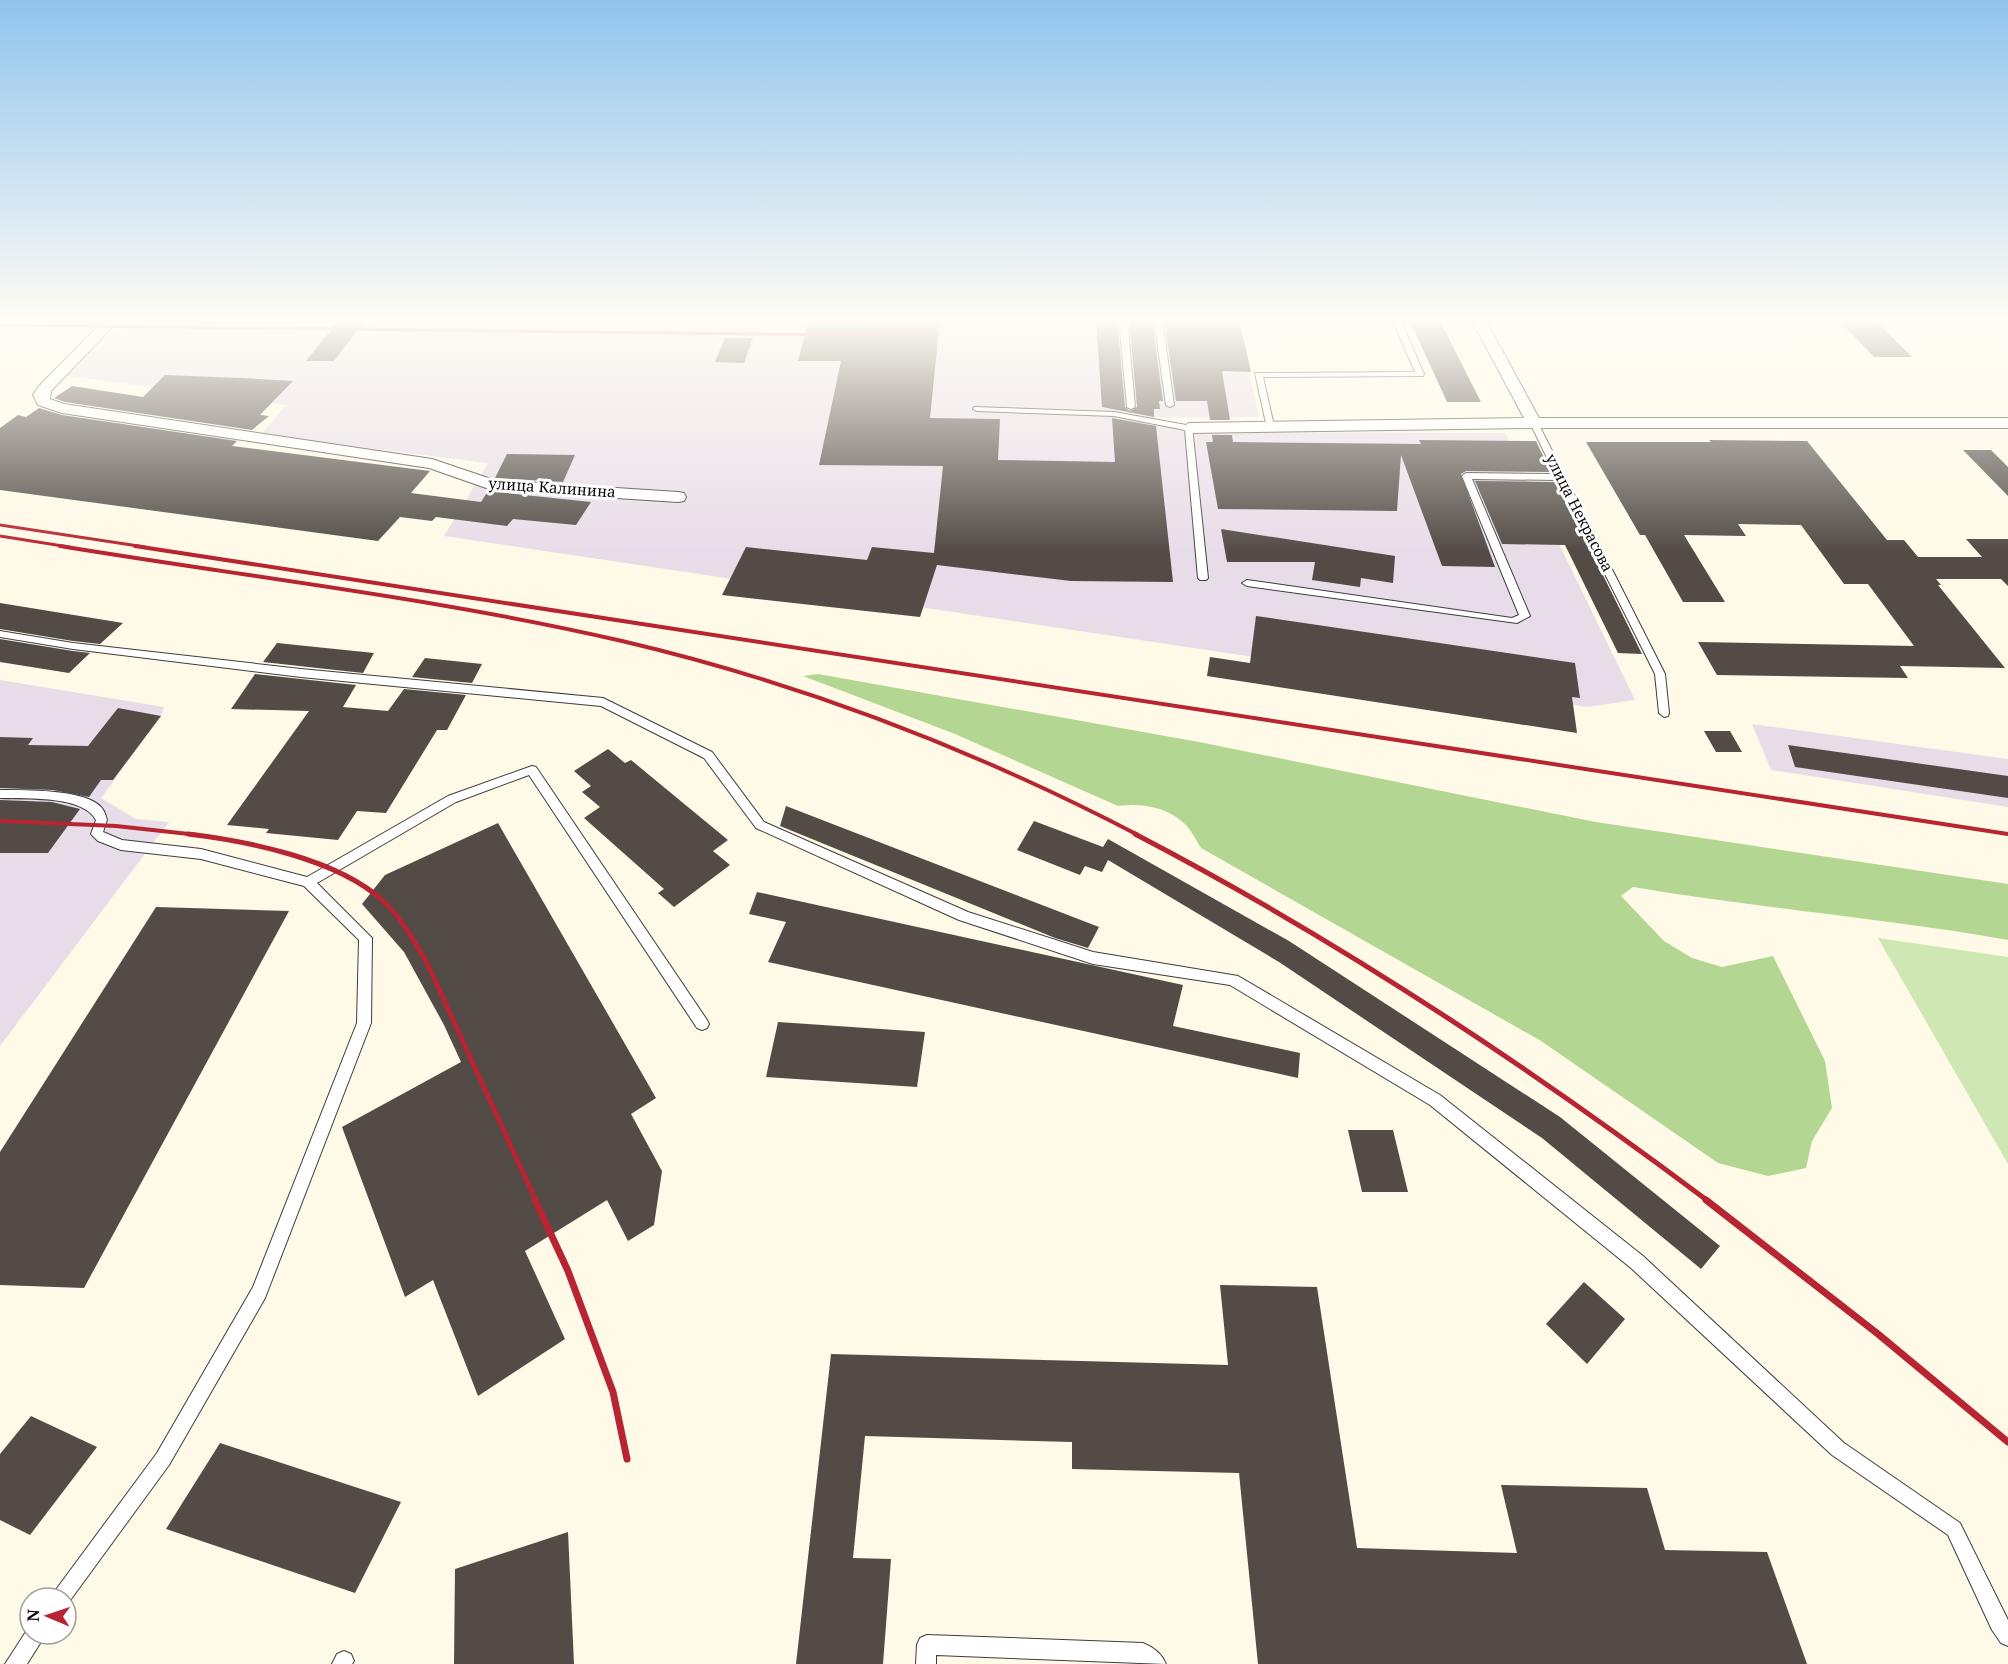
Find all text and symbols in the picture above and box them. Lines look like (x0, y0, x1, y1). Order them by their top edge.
street label: улица Некрасова (1541, 450, 1618, 575)
street label: улица Калинина (488, 473, 616, 501)
north arrow (18, 1586, 78, 1646)
text: N (22, 1608, 44, 1622)

